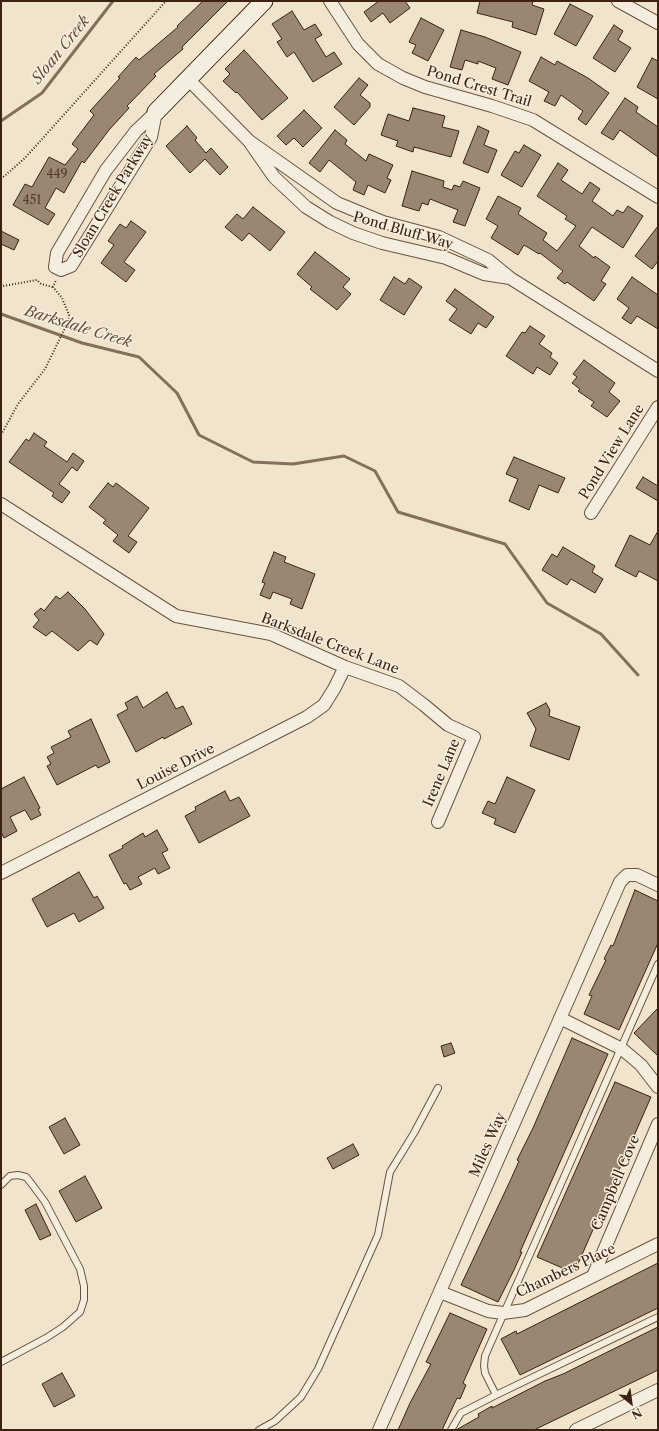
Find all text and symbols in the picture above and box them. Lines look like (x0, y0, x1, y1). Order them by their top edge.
water label: Sloan Creek (28, 12, 94, 88)
street label: Pond Crest Trail (425, 63, 533, 111)
street label: Sloan Creek Parkway (69, 131, 157, 261)
house number: 449 (47, 168, 67, 182)
house number: 451 (23, 194, 41, 208)
street label: Pond Bluff Way (351, 209, 455, 253)
water label: Barksdale Creek (22, 302, 134, 352)
street label: Pond View Lane (576, 401, 648, 503)
street label: Barksdale Creek Lane (259, 610, 401, 678)
street label: Irene Lane (420, 736, 464, 810)
street label: Louise Drive (134, 740, 218, 794)
street label: Miles Way (466, 1110, 510, 1180)
street label: Campbell Cove (588, 1133, 644, 1233)
street label: Chambers Place (514, 1241, 618, 1301)
north arrow (611, 1383, 651, 1423)
text: N (629, 1405, 644, 1422)

